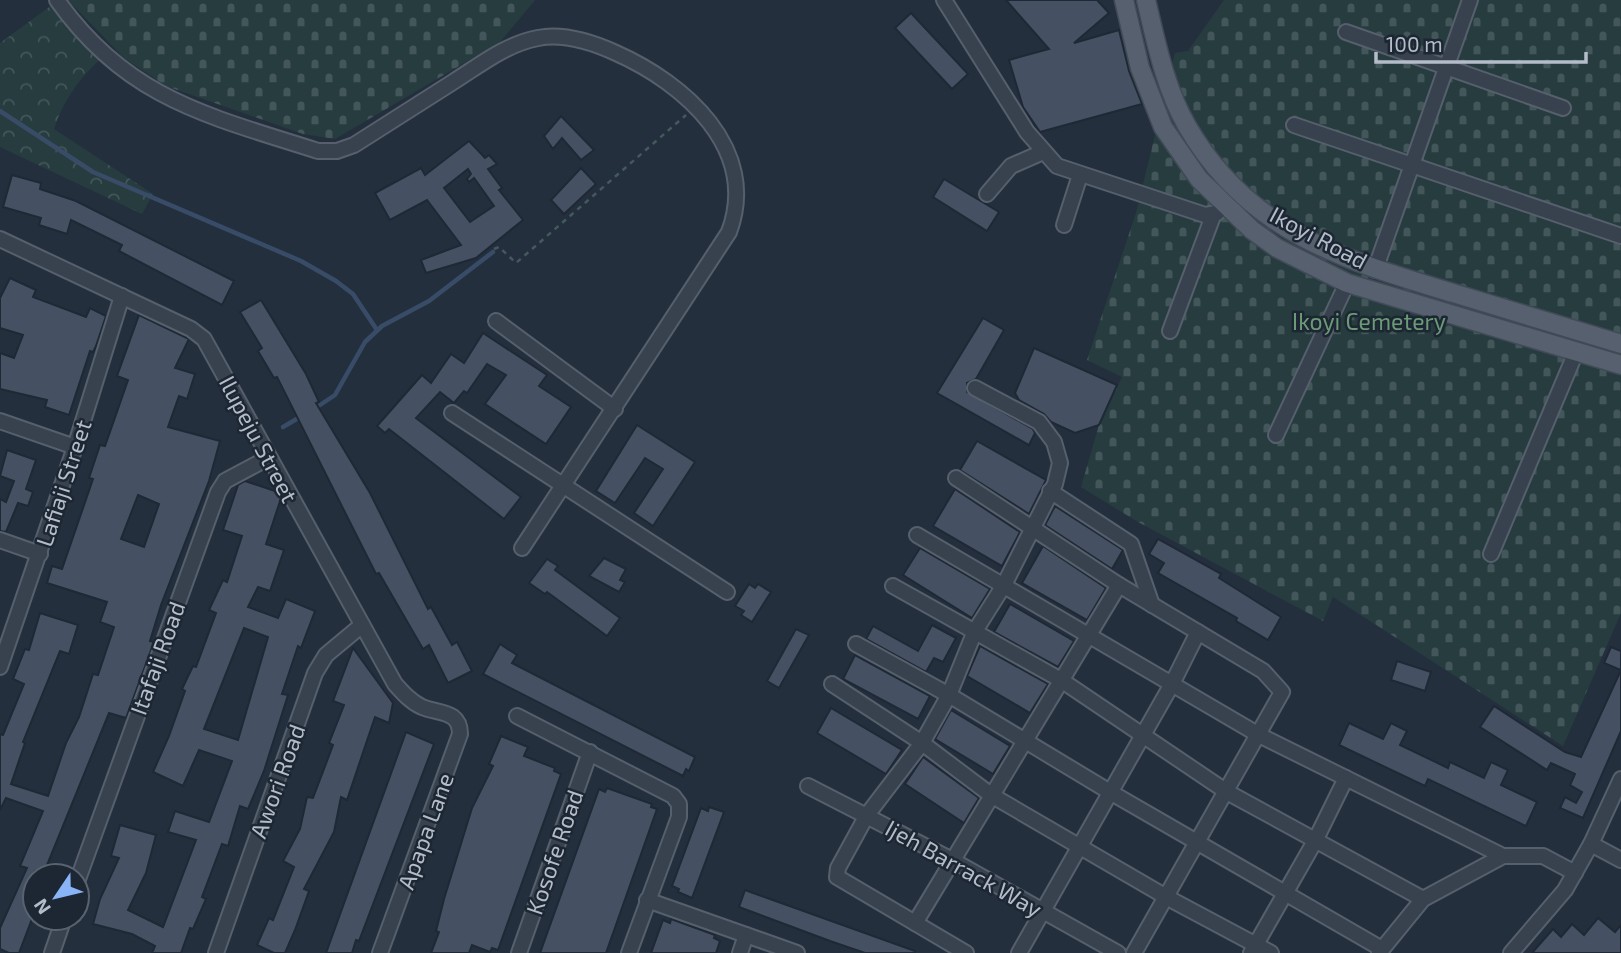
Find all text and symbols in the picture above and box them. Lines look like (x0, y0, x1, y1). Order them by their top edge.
scale bar (1376, 21, 1586, 65)
text: 100 m (1386, 31, 1443, 56)
street label: Ikoyi Road (1266, 200, 1372, 274)
park label: Ikoyi Cemetery (1292, 307, 1446, 335)
street label: Ilupeju Street (214, 371, 304, 507)
street label: Lafiaji Street (29, 416, 97, 550)
street label: Itafaji Road (124, 598, 190, 718)
street label: Awori Road (243, 720, 311, 842)
street label: Apapa Lane (391, 769, 459, 893)
street label: Kosofe Road (520, 786, 588, 918)
street label: Ijeh Barrack Way (881, 813, 1047, 923)
north arrow (21, 862, 91, 932)
text: N (28, 895, 55, 919)

